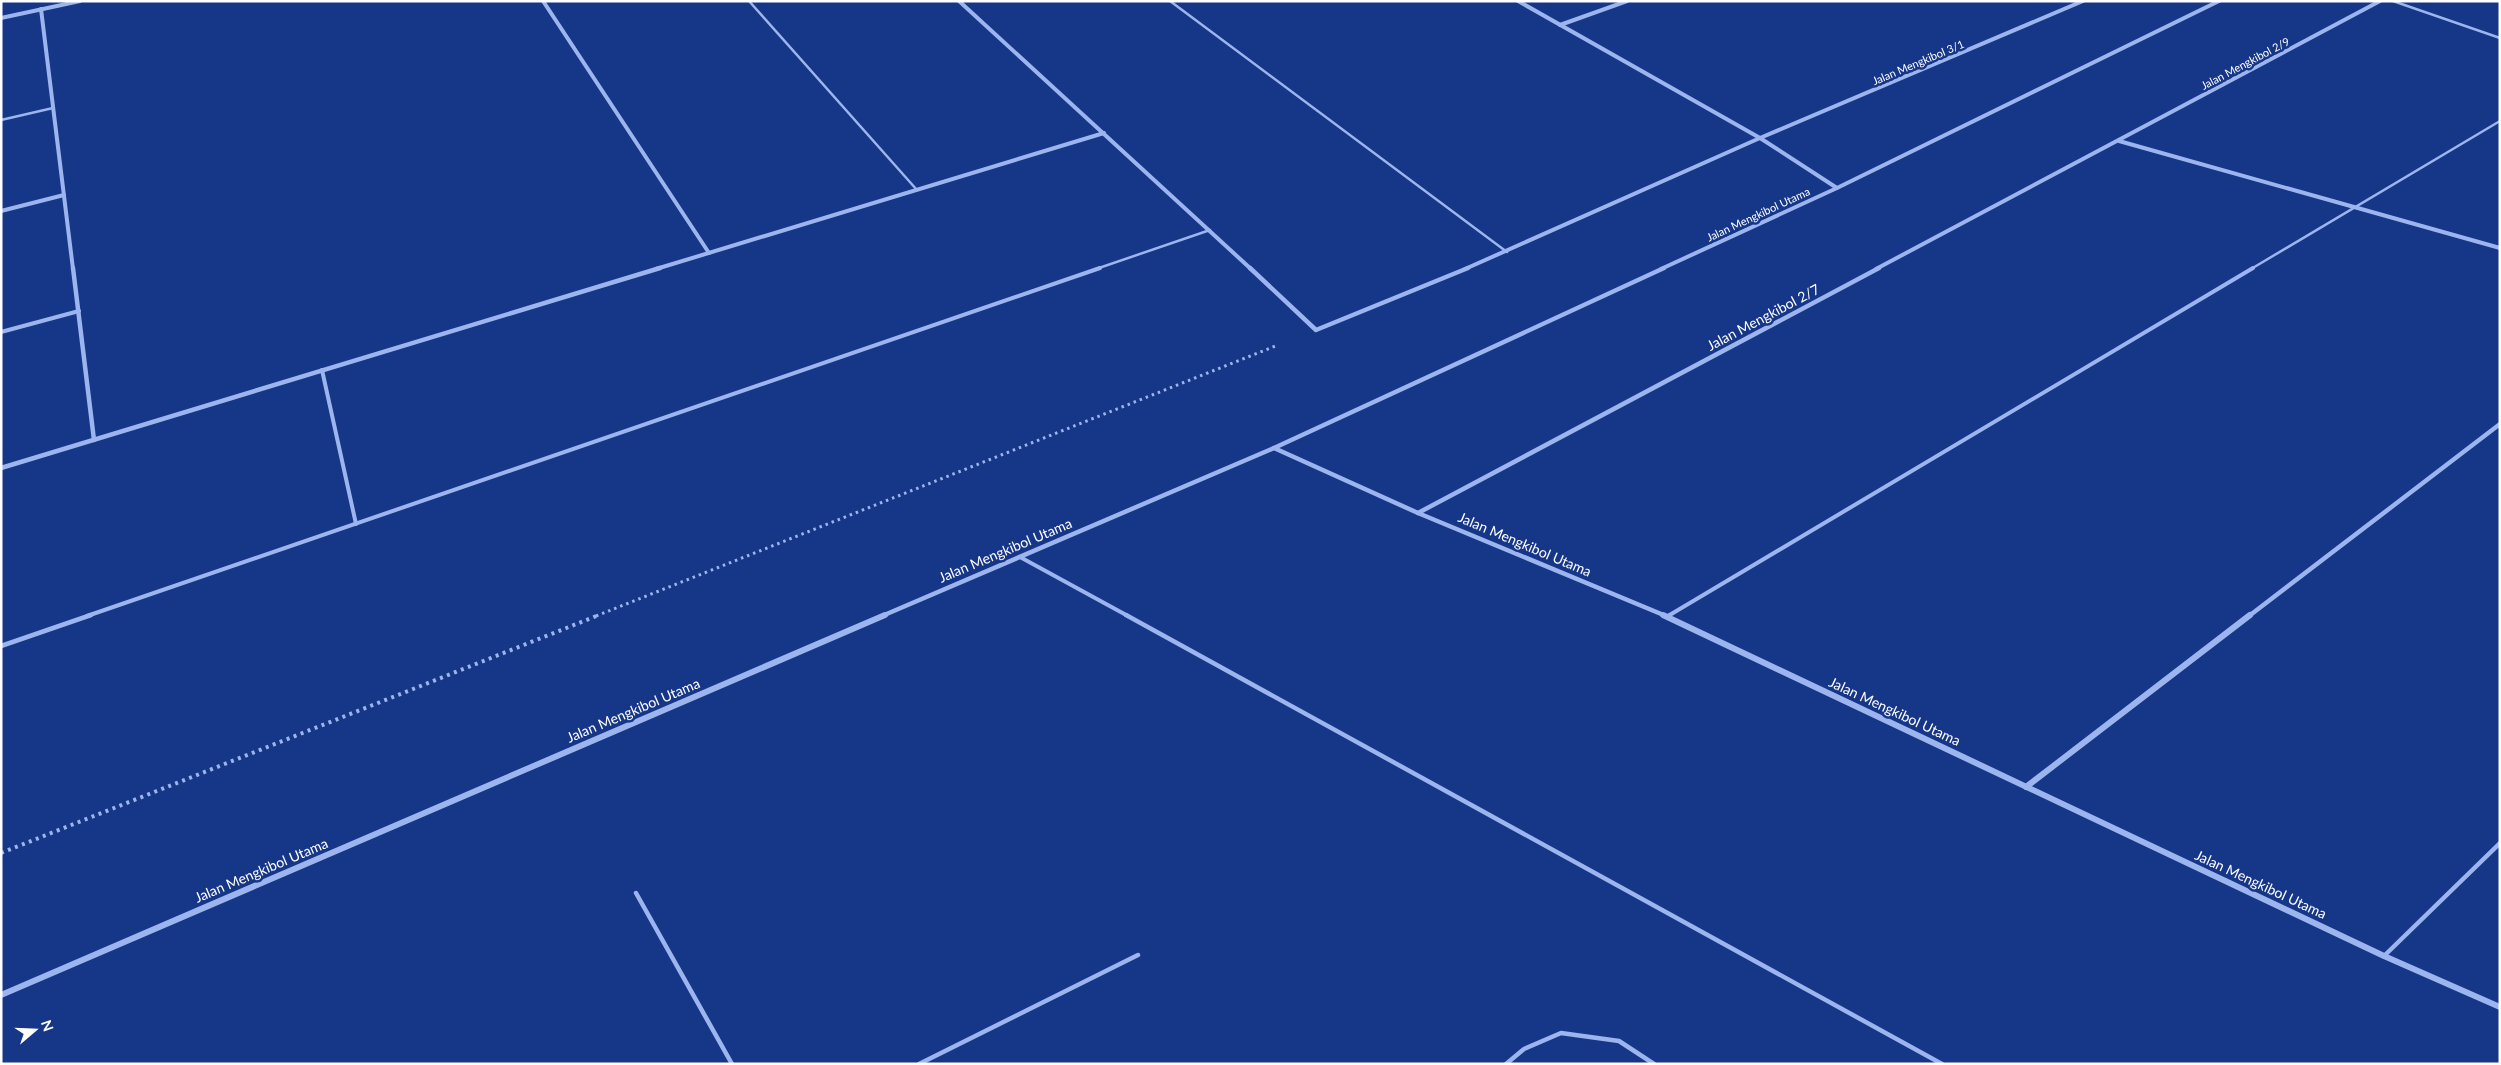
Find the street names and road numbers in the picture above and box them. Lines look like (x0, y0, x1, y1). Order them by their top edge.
street label: Jalan Mengkibol 2/9 (2199, 34, 2291, 92)
street label: Jalan Mengkibol 3/1 (1870, 37, 1966, 87)
street label: Jalan Mengkibol Utama (1704, 184, 1812, 244)
street label: Jalan Mengkibol 2/7 (1704, 280, 1822, 354)
street label: Jalan Mengkibol Utama (1456, 508, 1594, 580)
street label: Jalan Mengkibol Utama (936, 514, 1074, 586)
street label: Jalan Mengkibol Utama (1826, 673, 1964, 749)
street label: Jalan Mengkibol Utama (564, 674, 702, 746)
street label: Jalan Mengkibol Utama (192, 834, 330, 906)
street label: Jalan Mengkibol Utama (2192, 846, 2330, 922)

